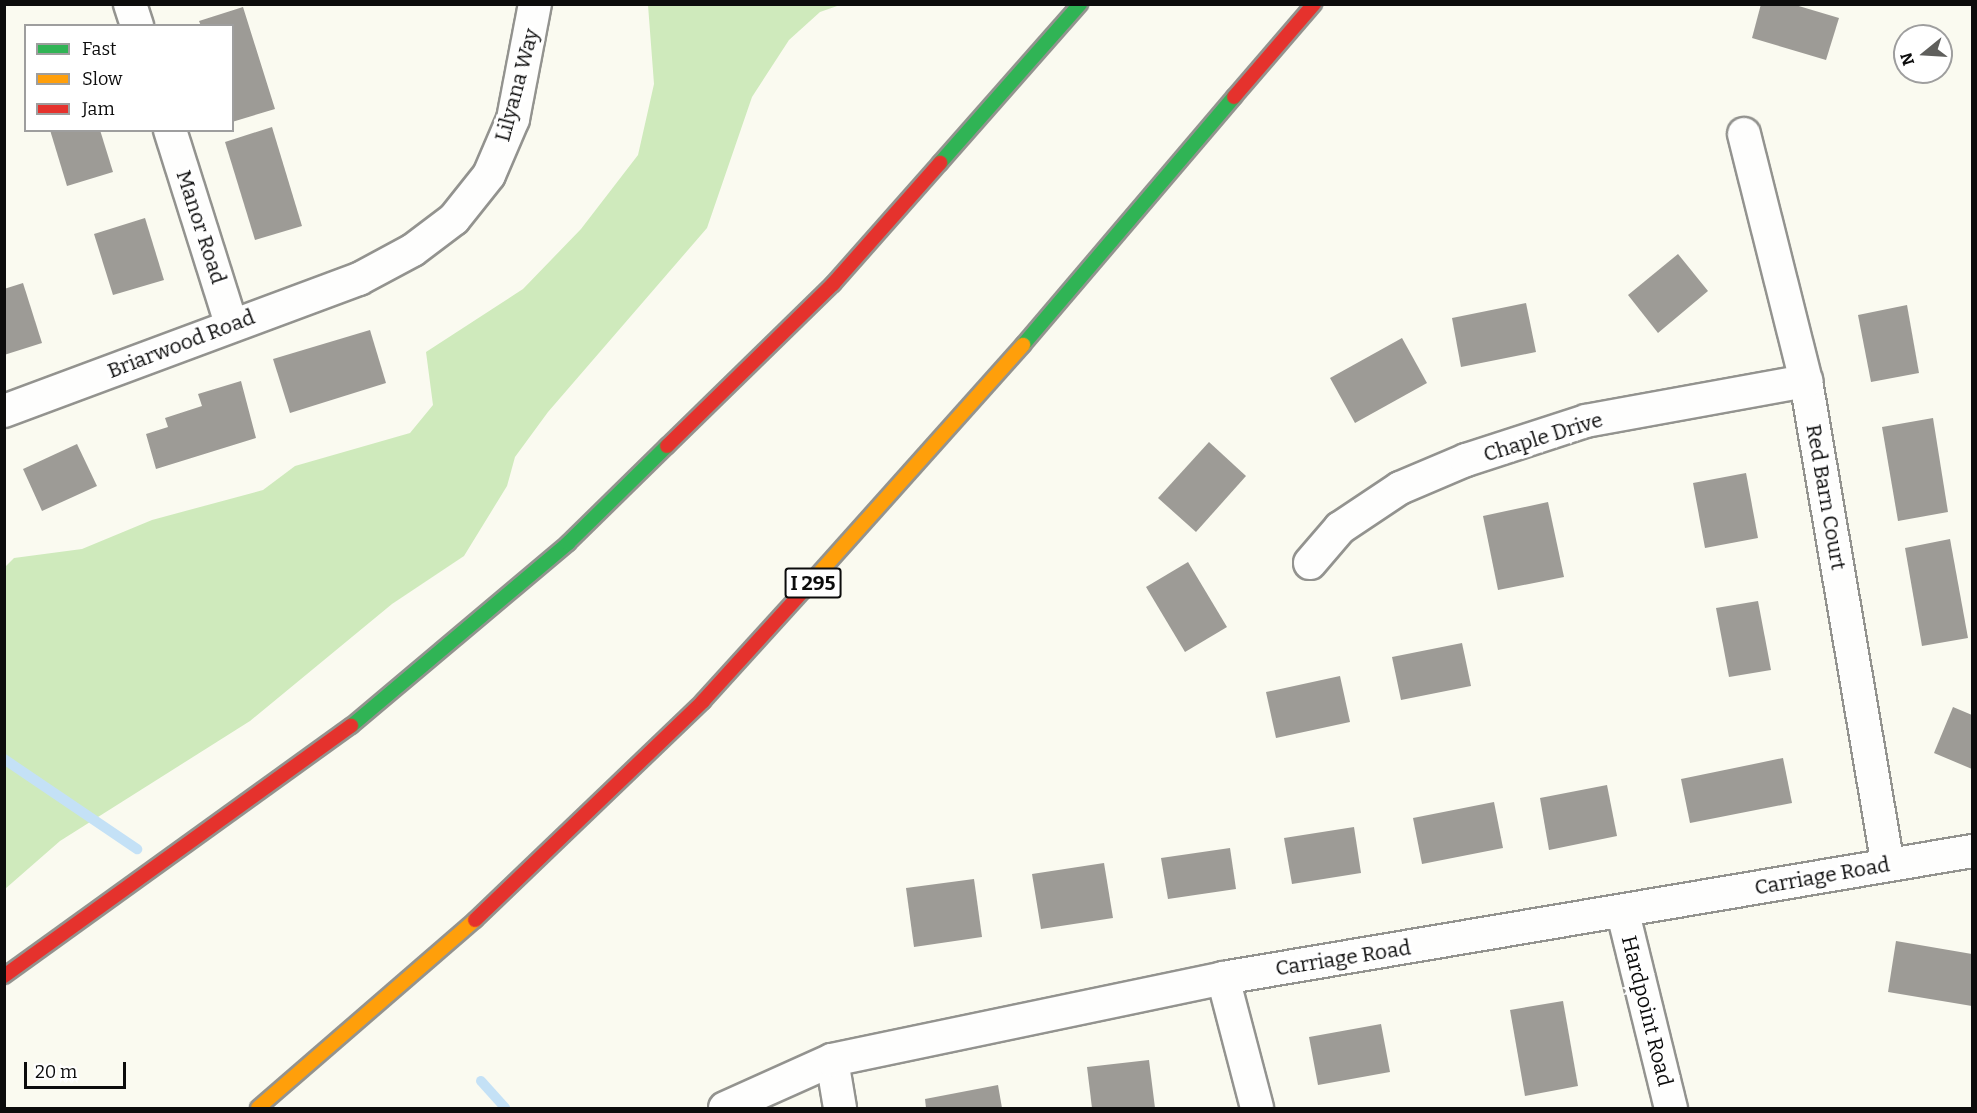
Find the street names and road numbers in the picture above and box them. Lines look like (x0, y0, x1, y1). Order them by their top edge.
street label: Lilyana Way (490, 26, 544, 144)
street label: Manor Road (171, 167, 231, 287)
street label: Briarwood Road (104, 304, 258, 384)
street label: Chaple Drive (1480, 407, 1606, 467)
street label: Red Barn Court (1801, 422, 1851, 572)
road number: I 295 (784, 566, 842, 600)
street label: Carriage Road (1753, 852, 1891, 900)
street label: Hardpoint Road (1616, 933, 1678, 1089)
street label: Carriage Road (1274, 935, 1412, 981)

